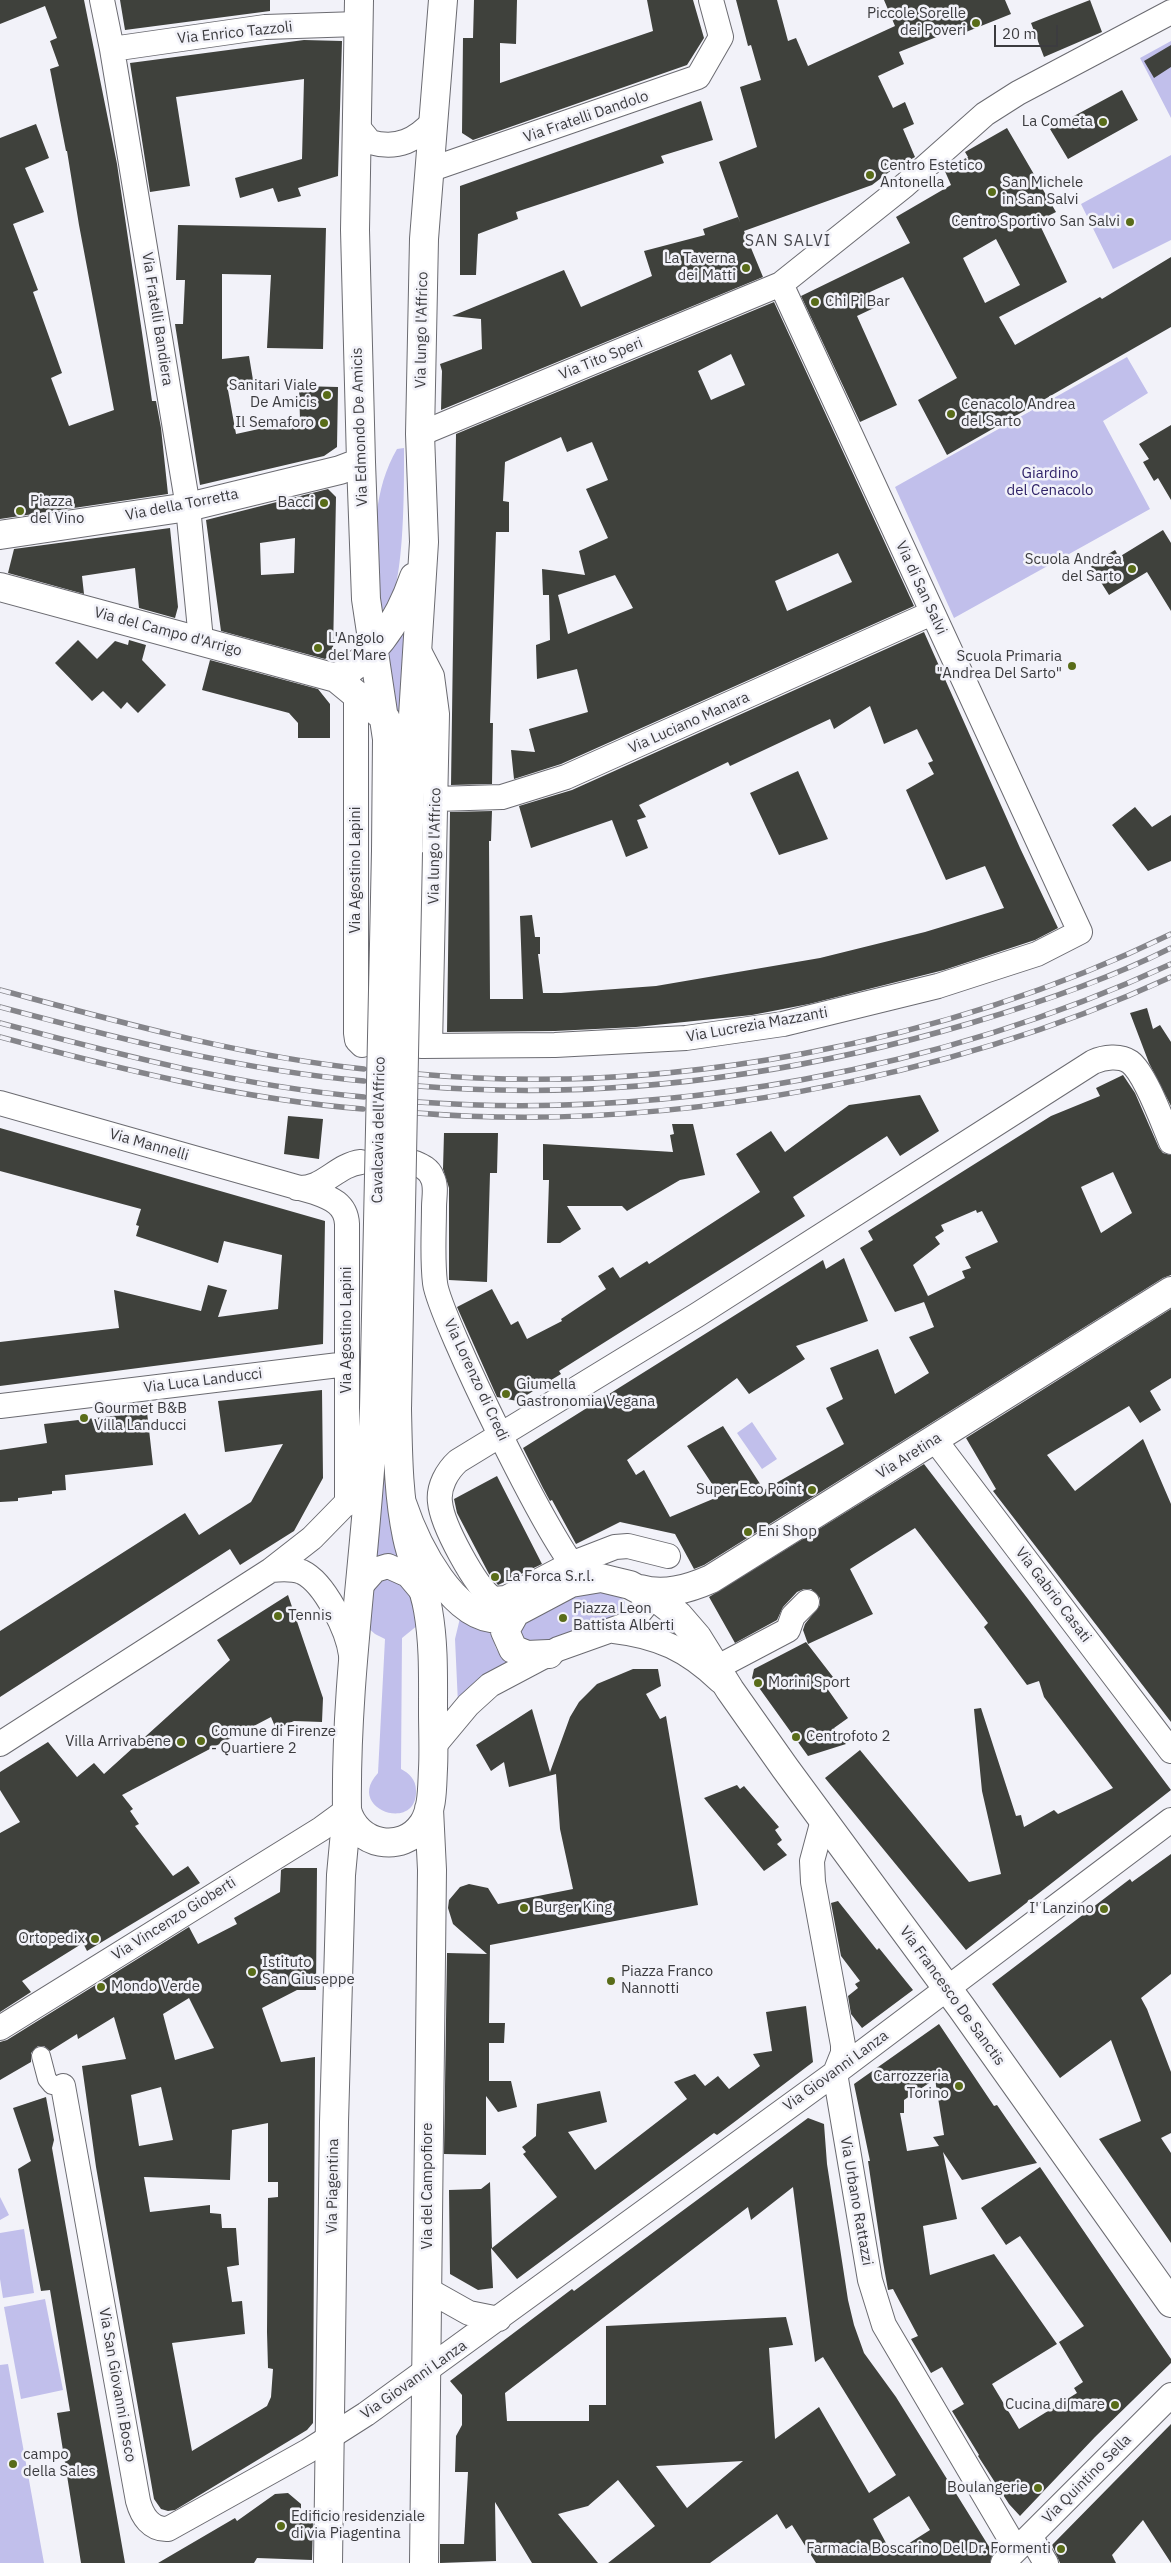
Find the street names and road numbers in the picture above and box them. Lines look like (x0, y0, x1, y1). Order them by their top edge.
street label: Via Enrico Tazzoli (176, 18, 294, 48)
street label: Via Fratelli Dandolo (521, 87, 651, 147)
street label: Via Fratelli Bandiera (138, 251, 176, 387)
street label: Via lungo l'Affrico (412, 271, 432, 389)
street label: Via Tito Speri (556, 334, 646, 384)
street label: Via Edmondo De Amicis (348, 347, 372, 507)
street label: Via della Torretta (124, 485, 240, 525)
street label: Via di San Salvi (892, 538, 950, 638)
street label: Via del Campo d'Arrigo (92, 604, 244, 660)
street label: Via Luciano Manara (626, 688, 752, 758)
street label: Via lungo l'Affrico (425, 787, 445, 905)
street label: Via Agostino Lapini (347, 806, 365, 934)
street label: Via Lucrezia Mazzanti (685, 1004, 829, 1046)
street label: Cavalcavia dell'Affrico (369, 1056, 389, 1204)
street label: Via Mannelli (107, 1125, 191, 1165)
street label: Via Agostino Lapini (338, 1266, 356, 1394)
street label: Via Lorenzo di Credi (440, 1316, 512, 1444)
street label: Via Luca Landucci (143, 1365, 263, 1397)
street label: Via Aretina (873, 1429, 945, 1483)
street label: Via Gabrio Casati (1011, 1544, 1095, 1646)
street label: Via Vincenzo Gioberti (109, 1874, 239, 1964)
street label: Via Francesco De Sanctis (895, 1923, 1009, 2069)
street label: Via Giovanni Lanza (780, 2027, 892, 2115)
street label: Via del Campofiore (419, 2123, 437, 2249)
street label: Via Urbano Rattazzi (836, 2135, 876, 2267)
street label: Via Piagentina (323, 2138, 343, 2234)
street label: Via San Giovanni Bosco (95, 2306, 139, 2464)
street label: Via Giovanni Lanza (357, 2337, 471, 2423)
street label: Via Quintino Sella (1039, 2431, 1135, 2527)

